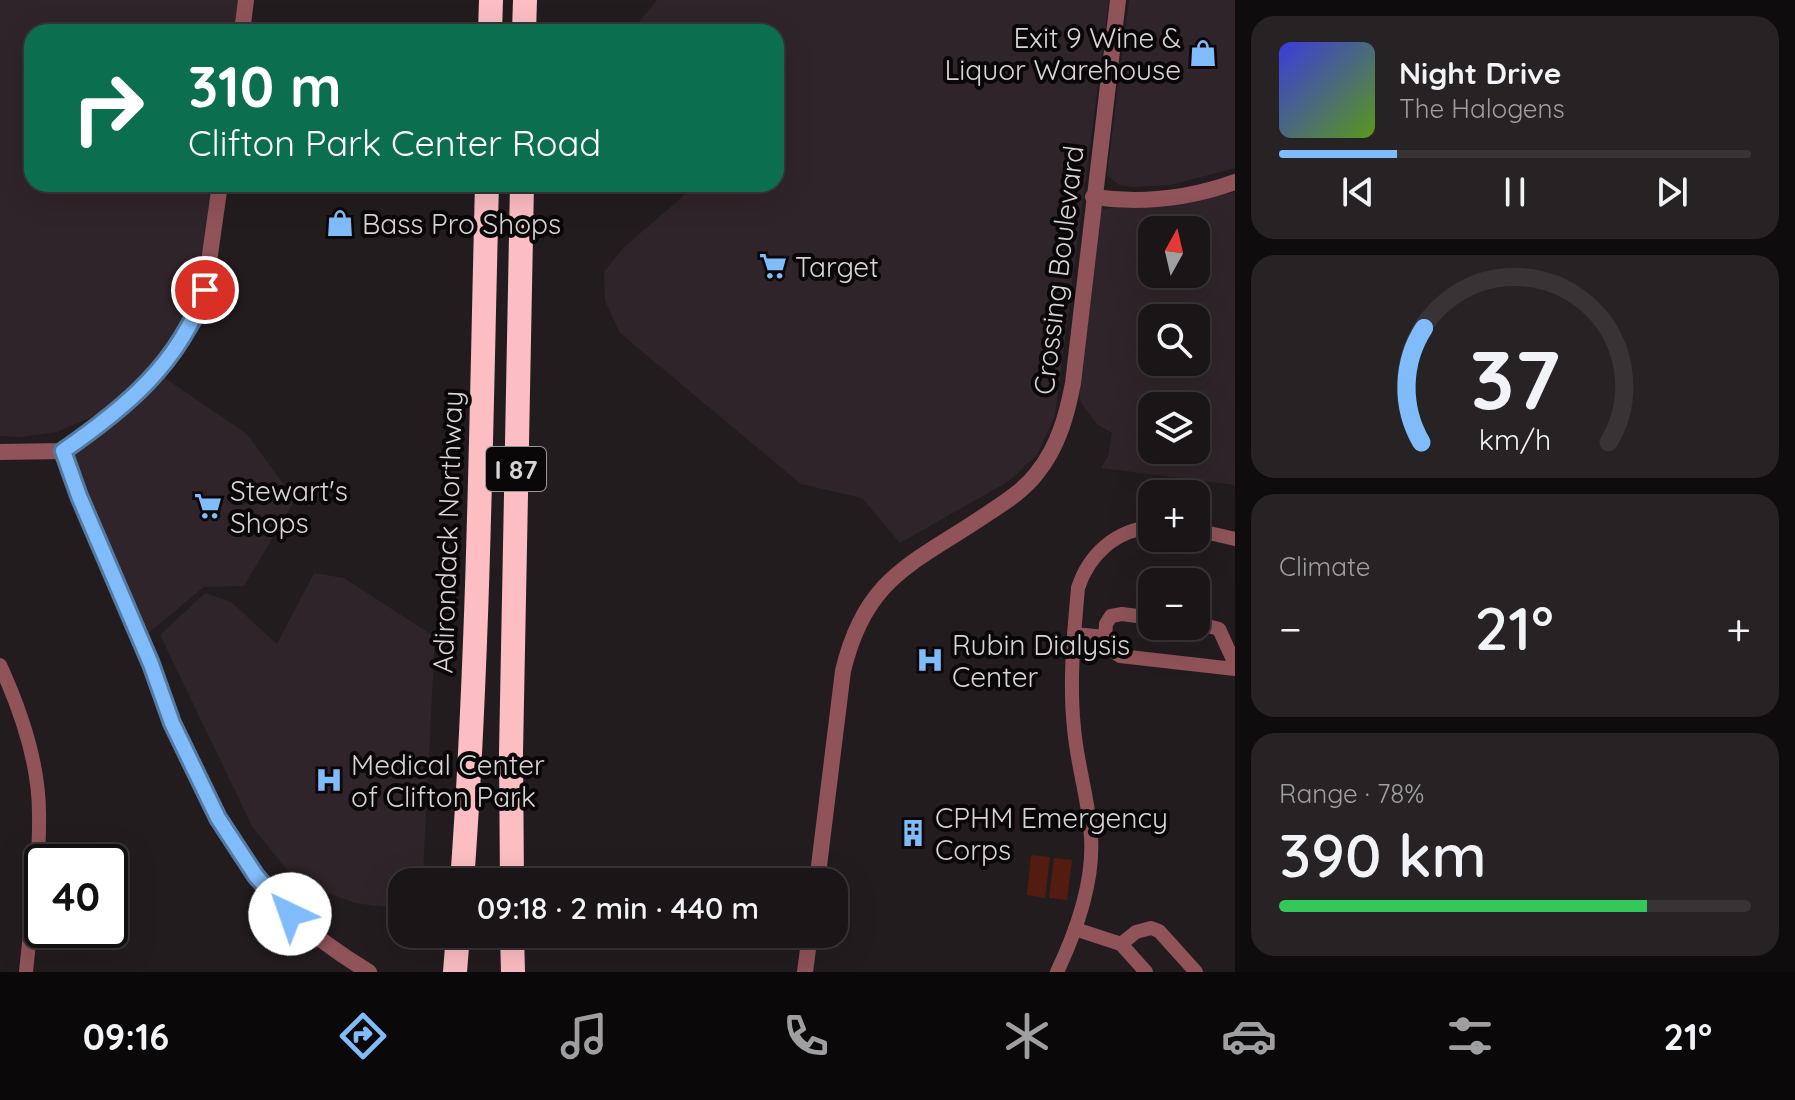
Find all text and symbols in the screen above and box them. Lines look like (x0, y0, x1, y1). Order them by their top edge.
place label: Exit 9 Wine & Liquor Warehouse (944, 20, 1181, 87)
shop icon: Exit 9 Wine & Liquor Warehouse (1188, 38, 1218, 68)
text: 310 m (188, 51, 342, 121)
text: Night Drive (1399, 54, 1561, 92)
icon: right (56, 56, 160, 160)
text: The Halogens (1399, 92, 1565, 125)
text: Clifton Park Center Road (188, 120, 601, 165)
street label: Crossing Boulevard (1025, 143, 1091, 397)
icon: previous (1336, 170, 1380, 214)
icon: pause (1493, 170, 1537, 214)
icon: next (1650, 170, 1694, 214)
place label: Bass Pro Shops (362, 206, 561, 241)
shop icon: Bass Pro Shops (325, 208, 355, 238)
north arrow (1138, 216, 1210, 288)
map controls (1138, 216, 1210, 640)
place label: Target (795, 249, 879, 284)
supermarket icon: Target (758, 251, 788, 281)
pin (171, 256, 239, 324)
icon: arrive (183, 268, 227, 312)
button: search (1138, 304, 1210, 376)
text: 37 (1470, 325, 1560, 429)
street label: Adirondack Northway (425, 390, 469, 674)
button: layers (1138, 392, 1210, 464)
text: km/h (1479, 421, 1551, 457)
road number: I 87 (486, 447, 546, 491)
place label: Stewart's Shops (230, 473, 348, 540)
button: + (1138, 480, 1210, 552)
supermarket icon: Stewart's Shops (193, 491, 223, 521)
text: Climate (1279, 550, 1370, 583)
button: − (1138, 568, 1210, 640)
text: 21° (1474, 590, 1554, 665)
text: − (1279, 601, 1302, 656)
text: + (1726, 601, 1751, 656)
place label: Rubin Dialysis Center (952, 627, 1130, 694)
hospital icon: Rubin Dialysis Center (915, 645, 945, 675)
place label: Medical Center of Clifton Park (351, 747, 545, 814)
hospital icon: Medical Center of Clifton Park (314, 765, 344, 795)
text: Range · 78% (1279, 777, 1425, 810)
place label: CPHM Emergency Corps (935, 800, 1168, 867)
text: 390 km (1279, 817, 1487, 892)
building icon: CPHM Emergency Corps (898, 818, 928, 848)
speed limit sign: 40 (24, 844, 128, 948)
position arrow (248, 872, 332, 956)
text: 09:18 · 2 min · 440 m (477, 889, 759, 927)
icon: directions (335, 1008, 391, 1064)
icon: music (556, 1008, 612, 1064)
icon: phone (778, 1008, 834, 1064)
icon: climate (999, 1008, 1055, 1064)
icon: car (1221, 1008, 1277, 1064)
icon: filters (1442, 1008, 1498, 1064)
text: 09:16 (83, 1014, 169, 1059)
text: 21° (1664, 1014, 1712, 1059)

